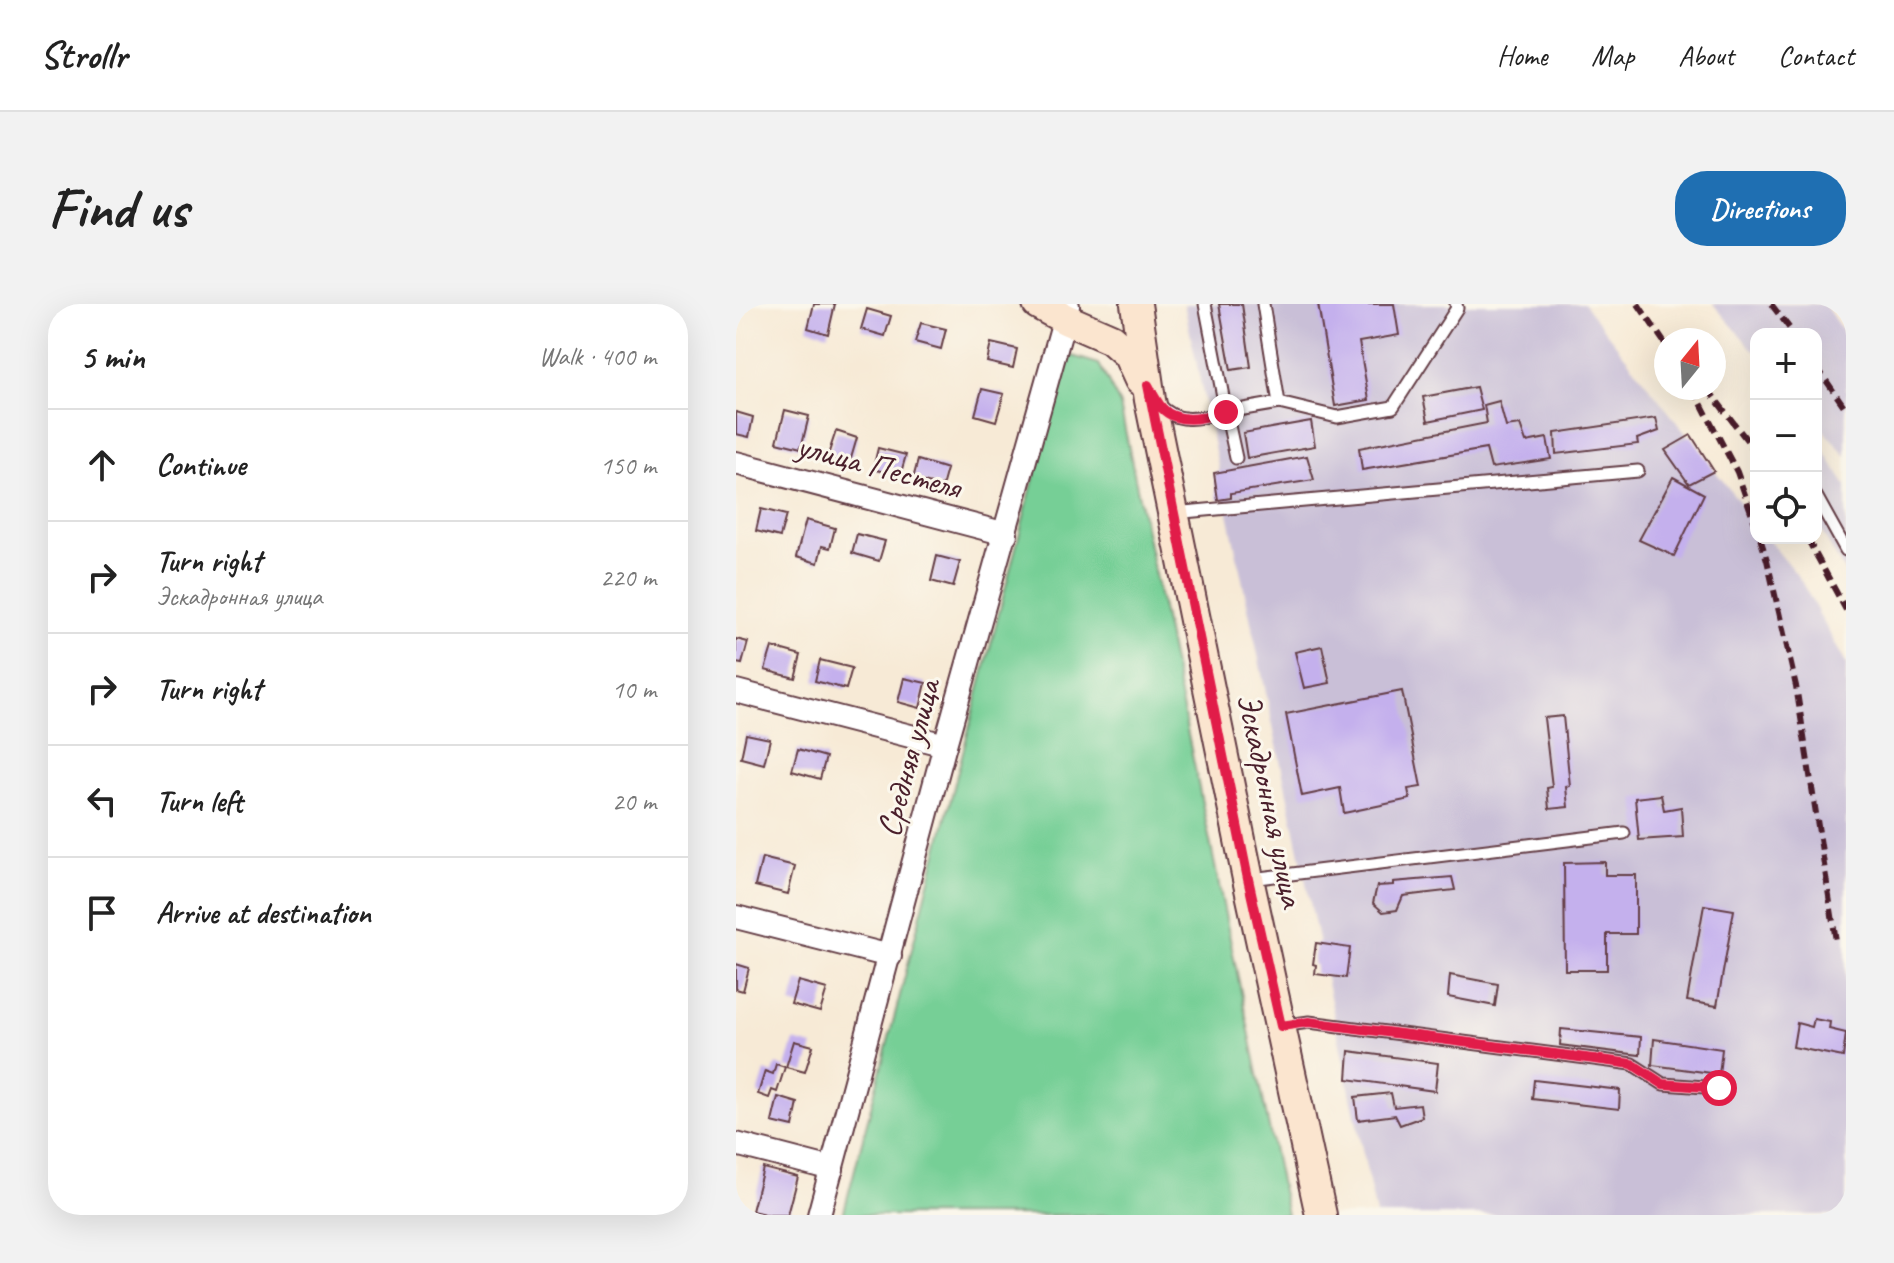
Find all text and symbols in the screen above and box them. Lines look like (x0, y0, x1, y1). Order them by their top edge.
text: Strollr (40, 32, 127, 79)
text: Home (1497, 38, 1547, 73)
text: Map (1591, 38, 1634, 73)
text: About (1678, 38, 1734, 73)
text: Contact (1778, 38, 1854, 73)
button: Directions (1675, 171, 1846, 246)
text: Find us (48, 173, 188, 244)
north arrow (1654, 328, 1726, 400)
map controls (1750, 328, 1822, 544)
button: + (1750, 328, 1822, 400)
text: 5 min (80, 335, 145, 378)
text: Walk · 400 m (539, 340, 656, 373)
route end (1208, 394, 1244, 430)
button: − (1750, 400, 1822, 472)
street label: улица Пестеля (790, 423, 968, 509)
icon: ahead (80, 443, 124, 487)
text: Continue (156, 446, 246, 484)
text: 150 m (600, 449, 656, 482)
button: locate (1750, 472, 1822, 544)
text: Turn right (156, 542, 261, 580)
icon: right (80, 555, 124, 599)
text: 220 m (600, 561, 656, 594)
text: Эскадронная улица (156, 580, 322, 613)
icon: right (80, 667, 124, 711)
text: Turn right (156, 670, 261, 708)
street label: Средняя улица (866, 672, 950, 841)
text: 10 m (612, 673, 656, 706)
street label: Эскадронная улица (1227, 689, 1315, 913)
icon: left (80, 779, 124, 823)
text: Turn left (156, 782, 243, 820)
text: 20 m (612, 785, 656, 818)
icon: arrive (80, 891, 124, 935)
text: Arrive at destination (156, 894, 371, 932)
route start (1701, 1070, 1737, 1106)

